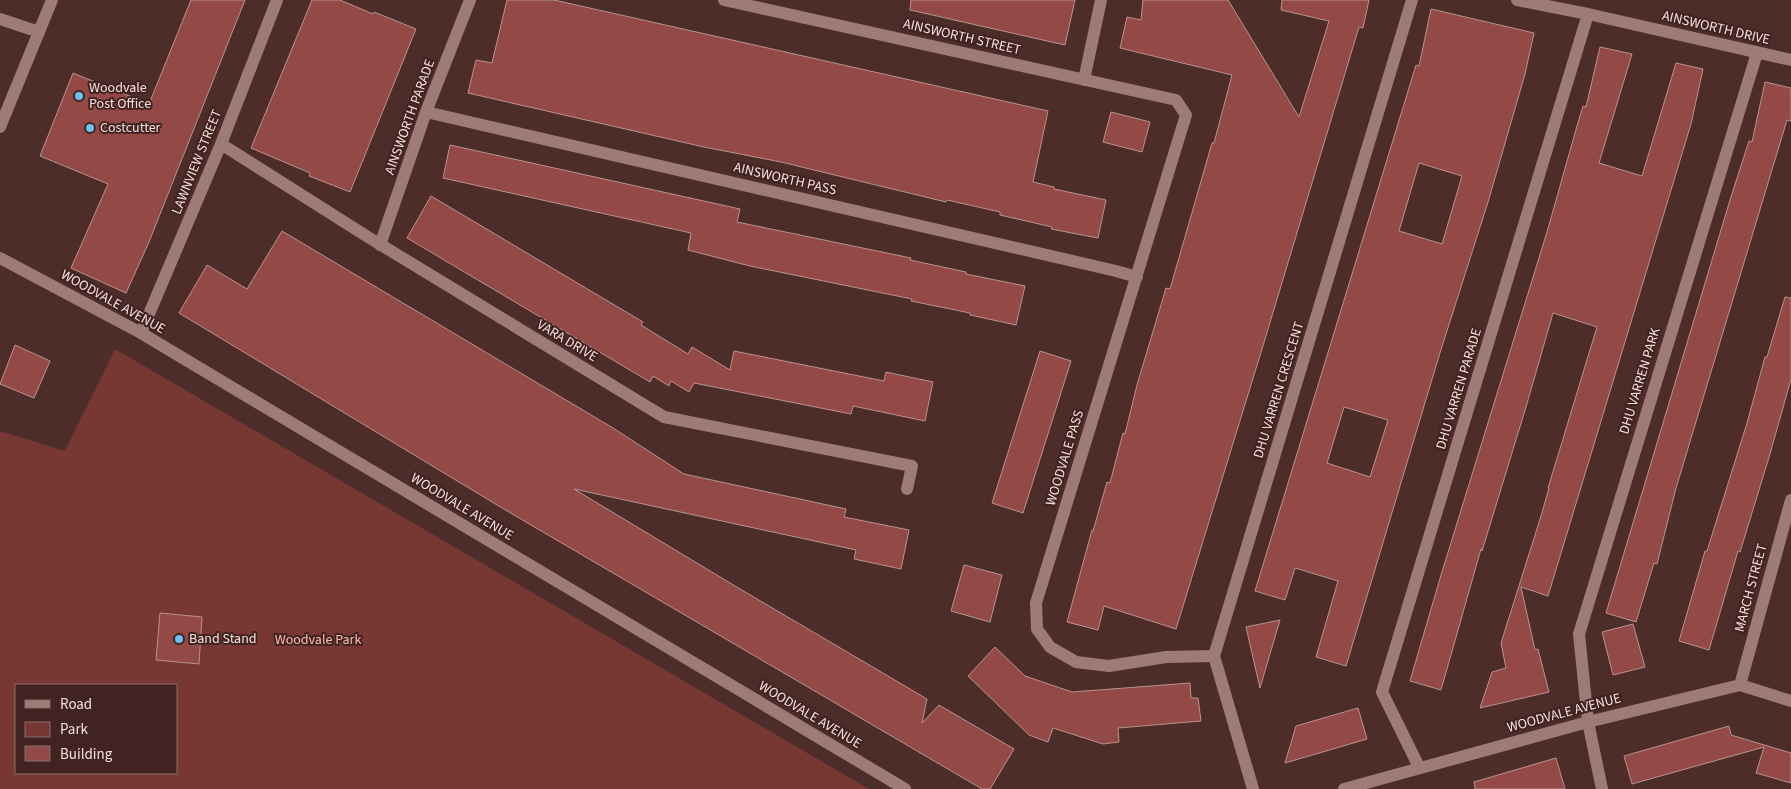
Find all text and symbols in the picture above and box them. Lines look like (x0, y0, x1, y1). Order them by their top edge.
street label: AINSWORTH DRIVE (1660, 6, 1772, 50)
street label: AINSWORTH STREET (901, 14, 1023, 60)
street label: AINSWORTH PARADE (380, 56, 440, 178)
place label: Woodvale Post Office (89, 78, 151, 114)
marker: Woodvale Post Office (73, 90, 85, 102)
street label: LAWNVIEW STREET (167, 106, 227, 217)
place label: Costcutter (100, 118, 161, 138)
marker: Costcutter (84, 122, 96, 134)
street label: AINSWORTH PASS (732, 157, 838, 201)
street label: WOODVALE AVENUE (57, 265, 169, 339)
street label: VARA DRIVE (533, 315, 601, 367)
street label: DHU VARREN CRESCENT (1249, 319, 1309, 461)
street label: DHU VARREN PARK (1614, 324, 1666, 437)
street label: DHU VARREN PARADE (1431, 326, 1487, 452)
street label: WOODVALE PASS (1041, 408, 1089, 508)
street label: WOODVALE AVENUE (407, 468, 517, 546)
street label: MARCH STREET (1730, 541, 1773, 634)
place label: Band Stand (189, 629, 257, 649)
park label: Woodvale Park (275, 630, 361, 650)
marker: Band Stand (173, 633, 185, 645)
street label: WOODVALE AVENUE (755, 676, 865, 754)
legend (15, 684, 178, 774)
street label: WOODVALE AVENUE (1505, 688, 1623, 738)
text: Road (60, 694, 92, 715)
text: Park (60, 719, 89, 740)
text: Building (60, 744, 113, 765)

